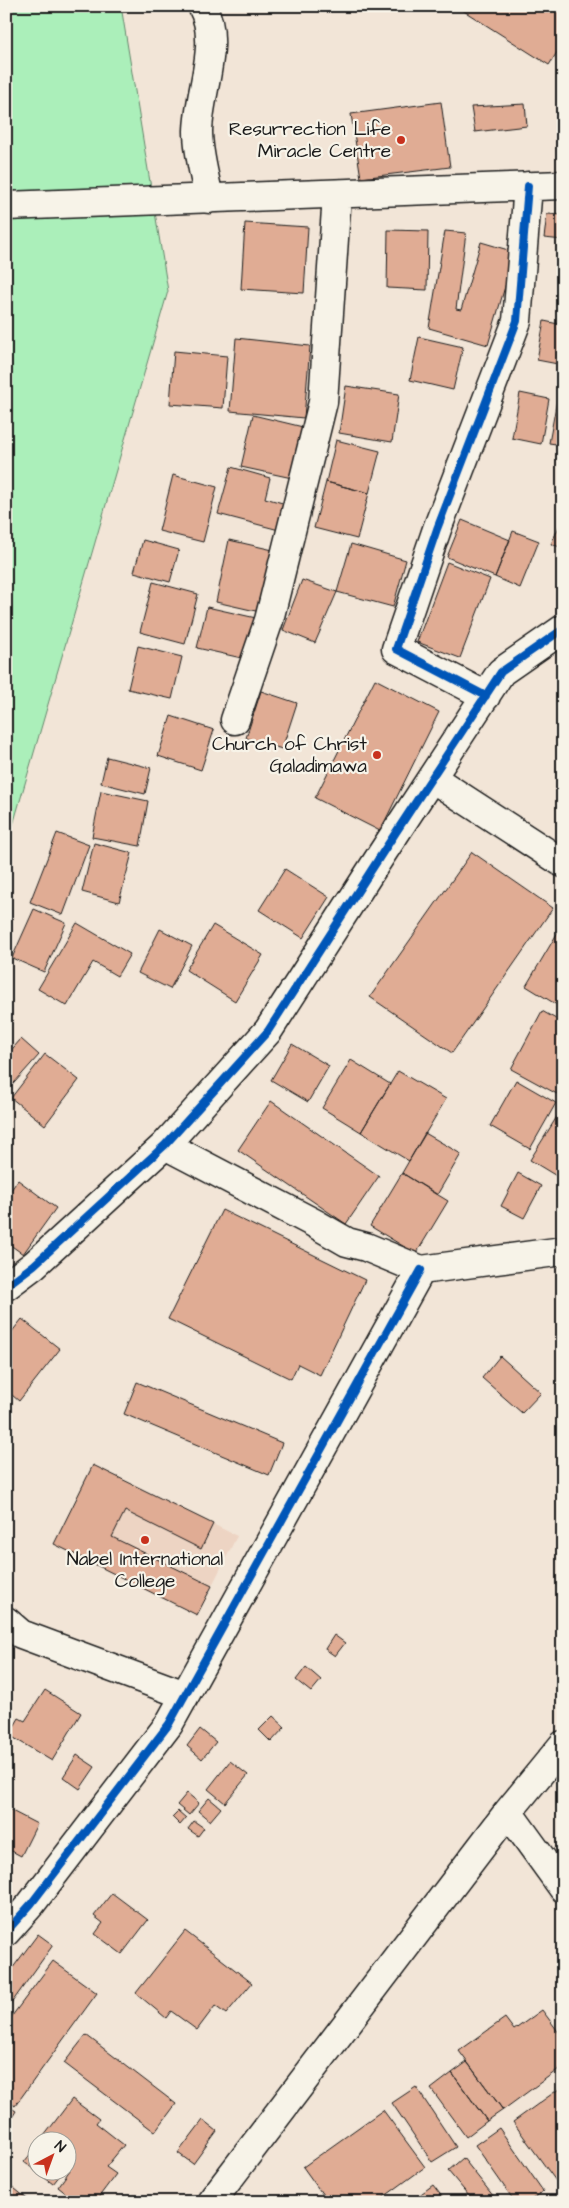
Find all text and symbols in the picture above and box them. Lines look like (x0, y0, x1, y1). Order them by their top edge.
place label: Resurrection Life Miracle Centre (229, 116, 391, 165)
marker: Resurrection Life Miracle Centre (395, 134, 407, 146)
place label: Church of Christ Galadimawa (212, 731, 367, 780)
marker: Church of Christ Galadimawa (371, 749, 383, 761)
marker: Nabel International College (139, 1534, 151, 1546)
place label: Nabel International College (67, 1546, 223, 1596)
north arrow (28, 2130, 78, 2180)
text: N (50, 2137, 70, 2158)

